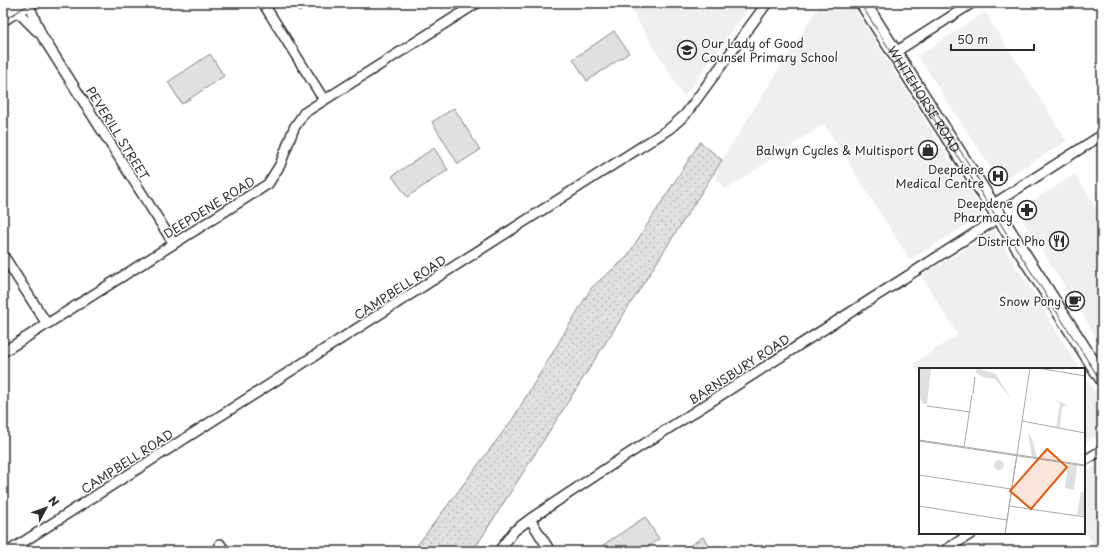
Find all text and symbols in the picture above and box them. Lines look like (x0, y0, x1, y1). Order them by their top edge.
scale bar (951, 26, 1034, 52)
text: 50 m (957, 30, 988, 48)
place label: Our Lady of Good Counsel Primary School (701, 34, 838, 66)
school or university icon: Our Lady of Good Counsel Primary School (676, 39, 698, 61)
street label: WHITEHORSE ROAD (884, 42, 965, 156)
street label: PEVERILL STREET (82, 83, 154, 184)
shop icon: Balwyn Cycles & Multisport (917, 139, 939, 161)
place label: Balwyn Cycles & Multisport (756, 141, 914, 159)
place label: Deepdene Medical Centre (896, 160, 984, 192)
hospital icon: Deepdene Medical Centre (987, 165, 1009, 187)
street label: DEEPDENE ROAD (160, 172, 258, 242)
place label: Deepdene Pharmacy (953, 194, 1013, 226)
pharmacy icon: Deepdene Pharmacy (1016, 199, 1038, 221)
restaurant icon: District Pho (1048, 230, 1070, 252)
place label: District Pho (977, 232, 1045, 250)
street label: CAMPBELL ROAD (350, 250, 450, 324)
cafe icon: Snow Pony (1064, 290, 1086, 312)
place label: Snow Pony (999, 292, 1061, 310)
street label: BARNSBURY ROAD (685, 330, 793, 408)
inset map (919, 368, 1085, 534)
street label: CAMPBELL ROAD (77, 424, 177, 498)
north arrow (26, 488, 66, 528)
text: N (45, 492, 63, 510)

